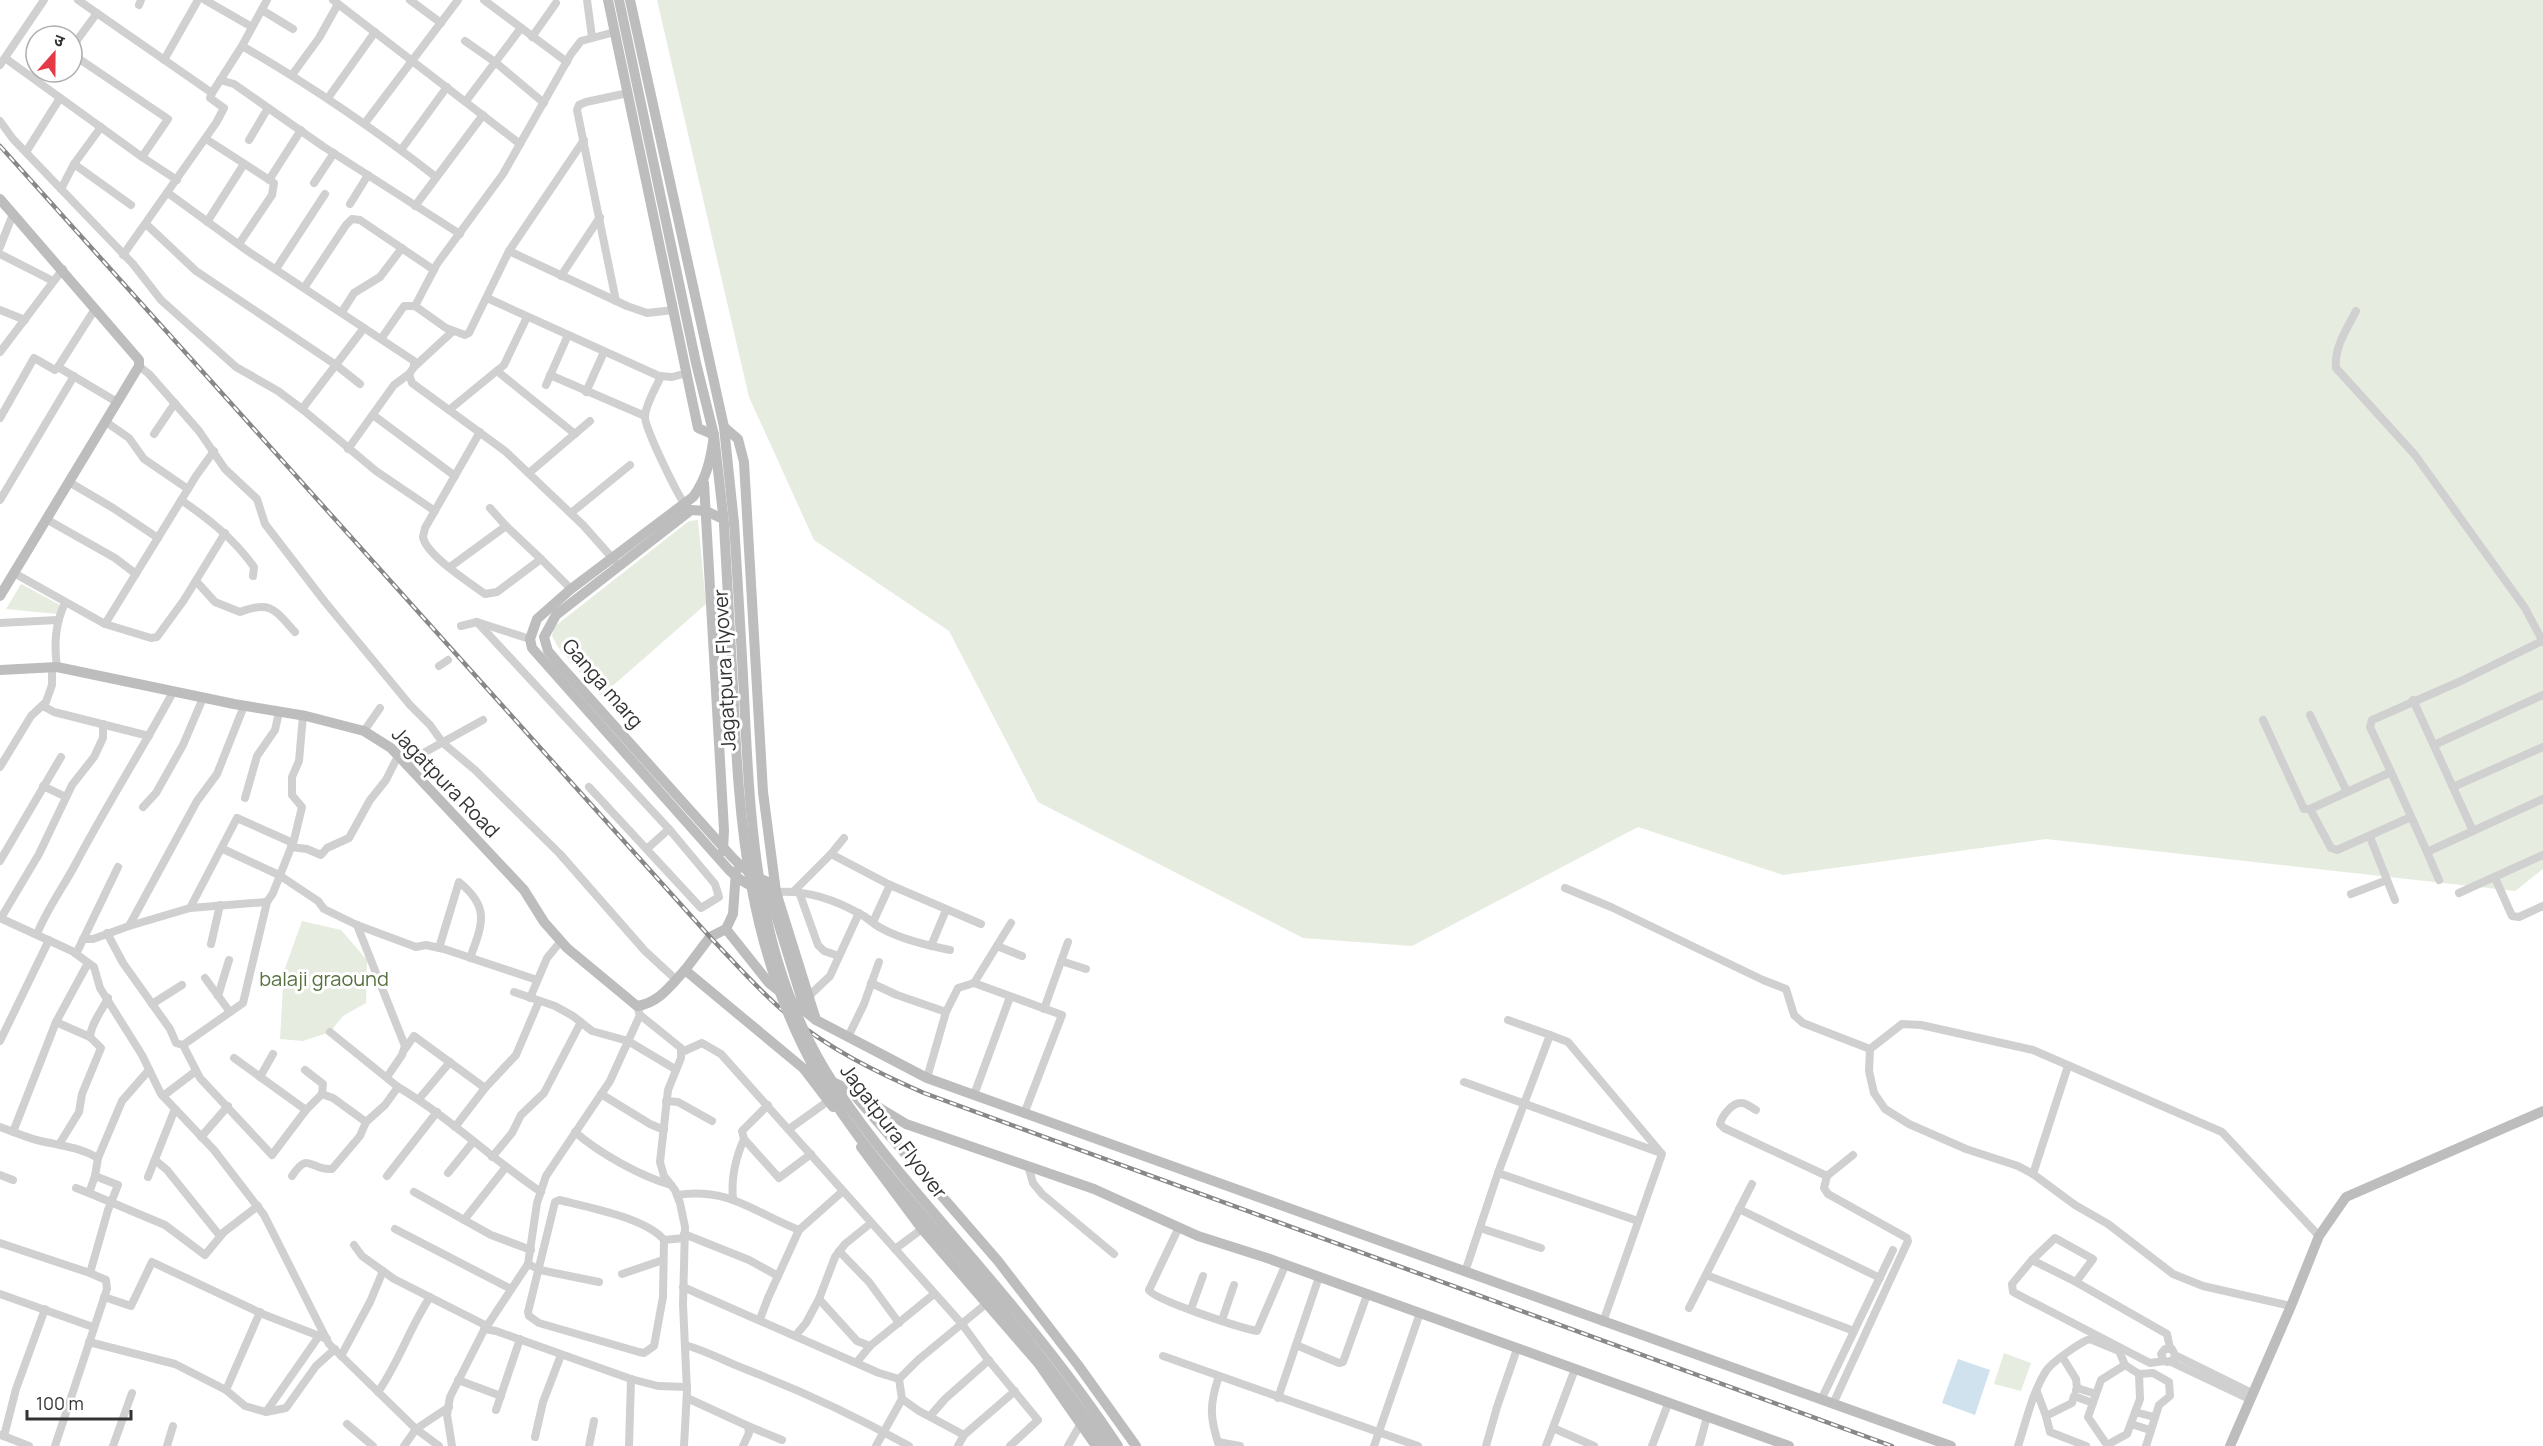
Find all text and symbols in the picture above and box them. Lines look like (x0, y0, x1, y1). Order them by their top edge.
north arrow (24, 24, 84, 84)
text: उ (51, 28, 68, 52)
street label: Jagatpura Flyover (706, 588, 742, 752)
street label: Ganga marg (556, 632, 650, 734)
street label: Jagatpura Road (386, 721, 506, 843)
park label: balaji graound (259, 965, 389, 992)
street label: Jagatpura Flyover (834, 1058, 954, 1204)
scale bar (27, 1383, 130, 1421)
text: 100 m (36, 1391, 84, 1415)

